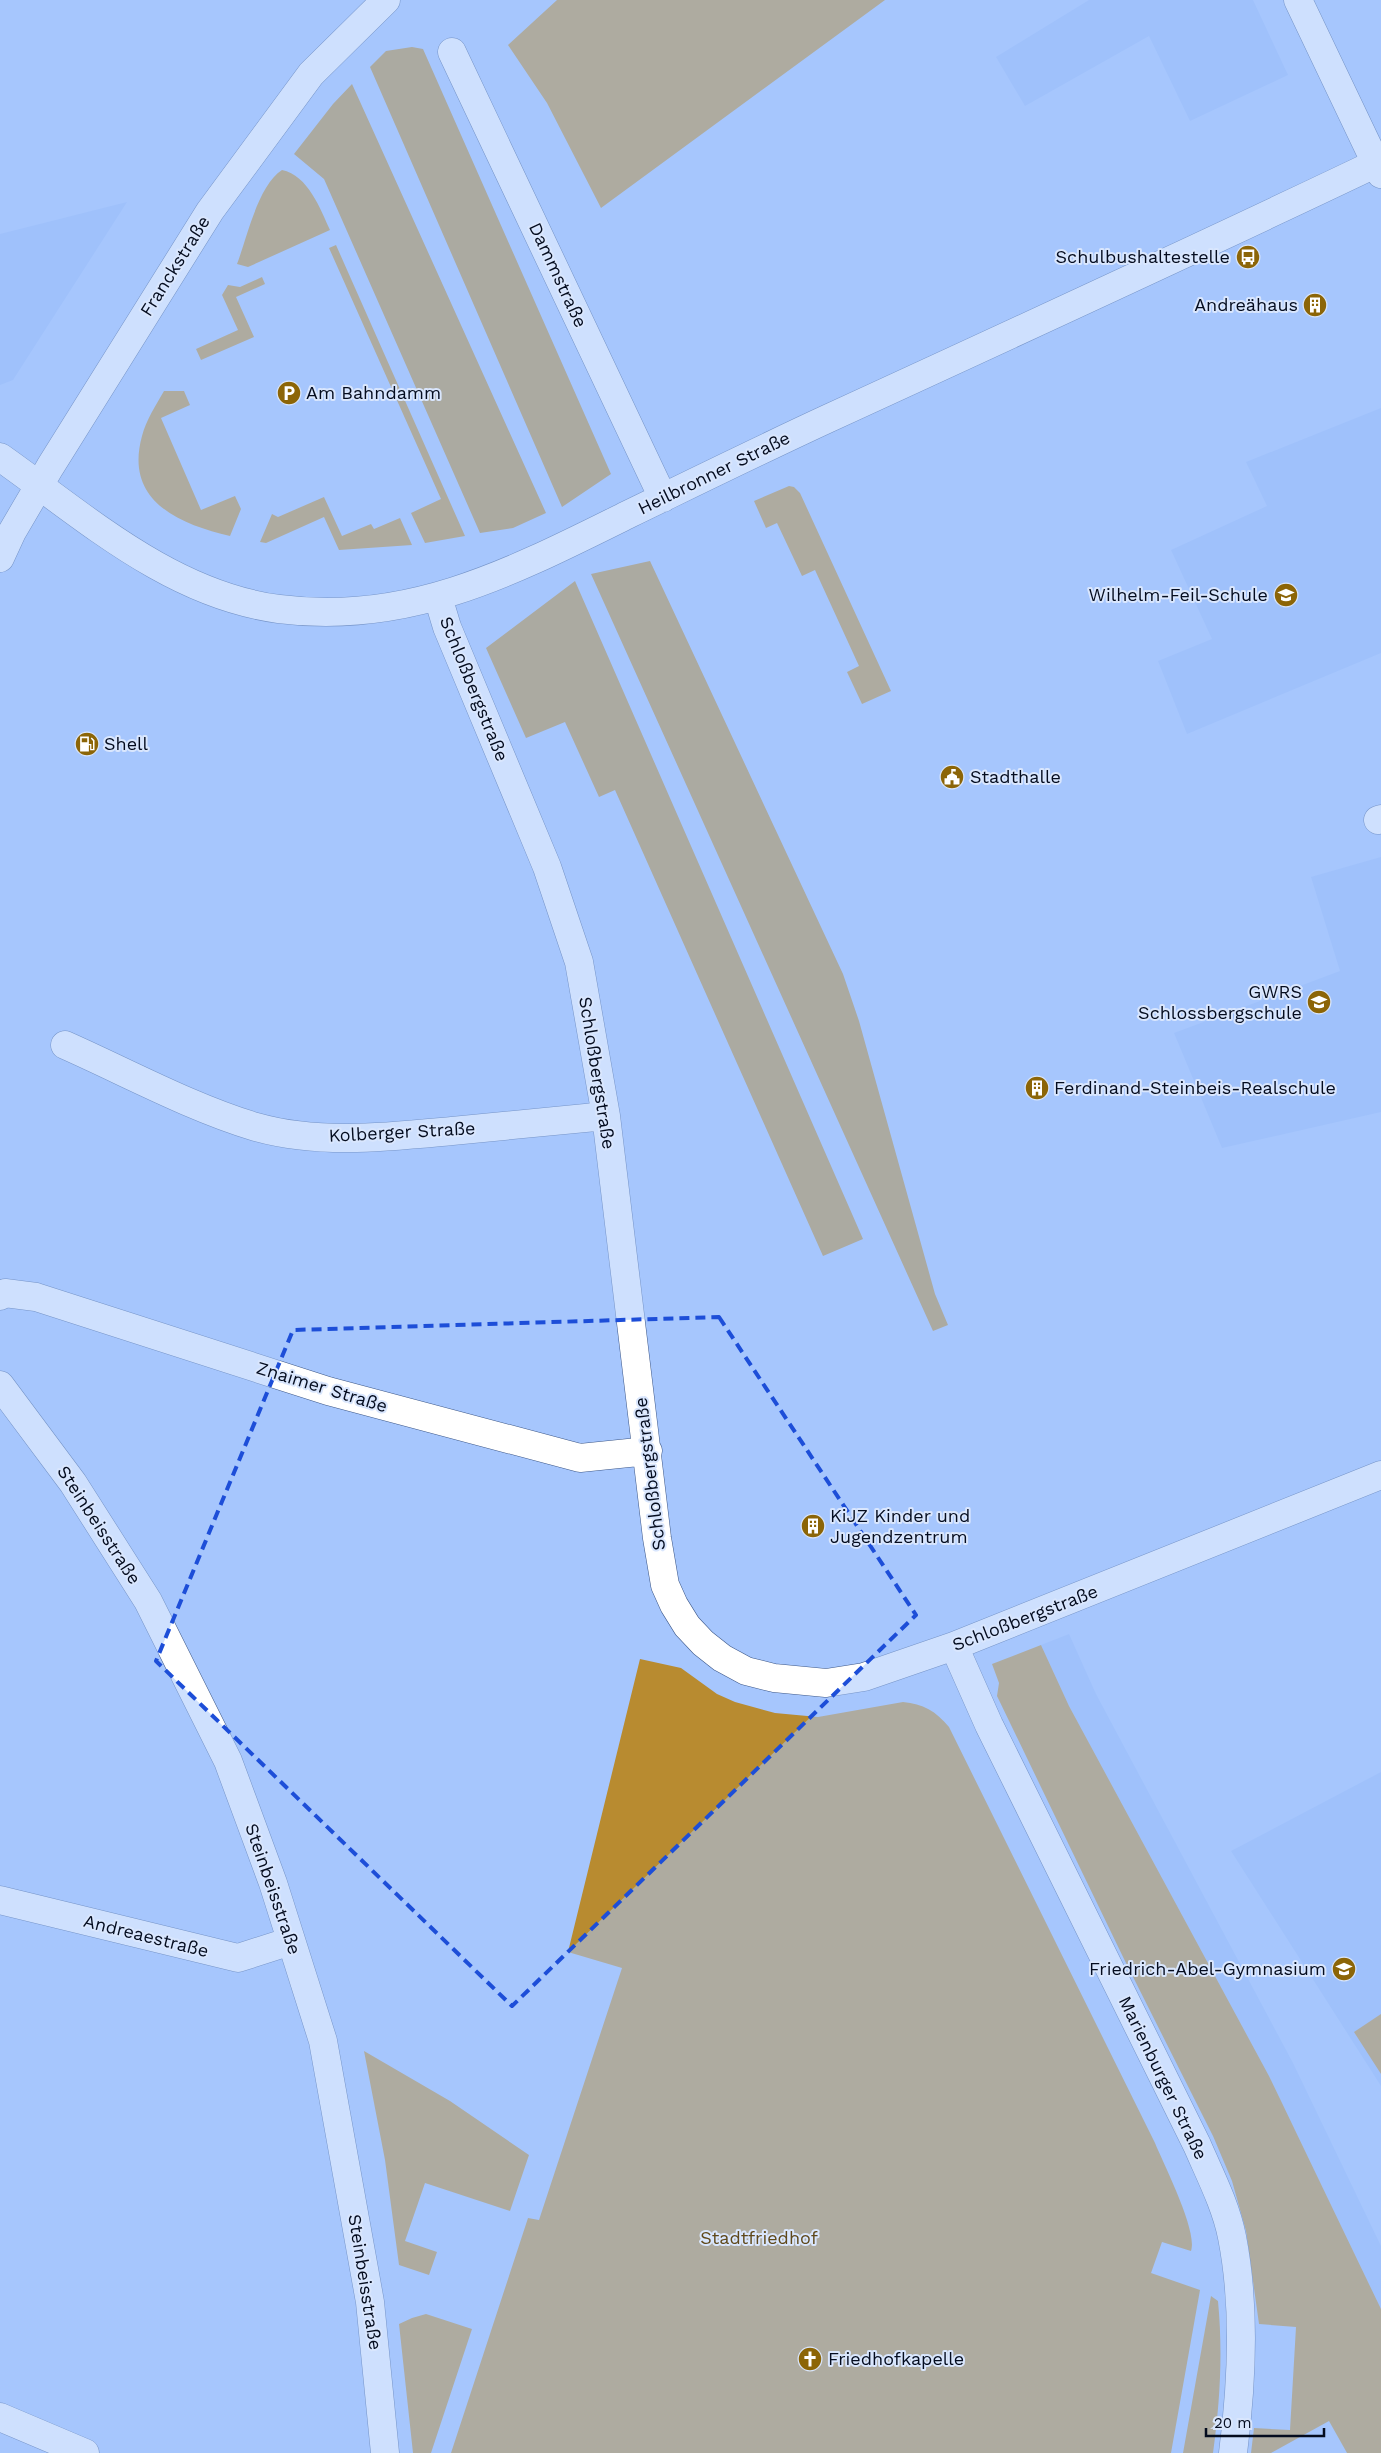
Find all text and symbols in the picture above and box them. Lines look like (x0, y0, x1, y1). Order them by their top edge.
street label: Franckstraße (135, 212, 214, 320)
street label: Dammstraße (525, 219, 592, 331)
bus stop icon: Schulbushaltestelle (1235, 244, 1261, 270)
place label: Schulbushaltestelle (1056, 246, 1230, 267)
building icon: Andreähaus (1302, 292, 1328, 318)
place label: Andreähaus (1194, 294, 1298, 315)
parking icon: Am Bahndamm (276, 380, 302, 406)
place label: Am Bahndamm (306, 382, 441, 403)
street label: Heilbronner Straße (634, 427, 793, 518)
school or university icon: Wilhelm-Feil-Schule (1273, 582, 1299, 608)
place label: Wilhelm-Feil-Schule (1089, 584, 1268, 605)
street label: Schloßbergstraße (436, 613, 513, 764)
fuel station icon: Shell (74, 731, 100, 757)
place label: Shell (104, 733, 149, 754)
public building icon: Stadthalle (939, 764, 965, 790)
place label: Stadthalle (970, 766, 1061, 787)
place label: GWRS Schlossbergschule (1138, 981, 1302, 1023)
school or university icon: GWRS Schlossbergschule (1306, 989, 1332, 1015)
street label: Schloßbergstraße (575, 995, 620, 1151)
building icon: Ferdinand-Steinbeis-Realschule (1024, 1075, 1050, 1101)
place label: Ferdinand-Steinbeis-Realschule (1054, 1077, 1336, 1098)
street label: Kolberger Straße (328, 1117, 476, 1146)
street label: Znaimer Straße (254, 1357, 390, 1416)
street label: Schloßbergstraße (630, 1396, 669, 1552)
street label: Steinbeisstraße (53, 1461, 146, 1588)
place label: KiJZ Kinder und Jugendzentrum (830, 1505, 970, 1547)
building icon: KiJZ Kinder und Jugendzentrum (800, 1513, 826, 1539)
street label: Schloßbergstraße (949, 1580, 1101, 1655)
street label: Steinbeisstraße (241, 1821, 306, 1957)
street label: Andreaestraße (81, 1910, 211, 1961)
school or university icon: Friedrich-Abel-Gymnasium (1331, 1956, 1357, 1982)
place label: Friedrich-Abel-Gymnasium (1089, 1958, 1326, 1979)
street label: Marienburger Straße (1115, 1993, 1212, 2163)
street label: Steinbeisstraße (344, 2213, 387, 2351)
park label: Stadtfriedhof (700, 2227, 818, 2248)
church icon: Friedhofkapelle (797, 2346, 823, 2372)
place label: Friedhofkapelle (828, 2348, 964, 2369)
scale bar (1206, 2406, 1324, 2438)
text: 20 m (1214, 2414, 1252, 2432)

